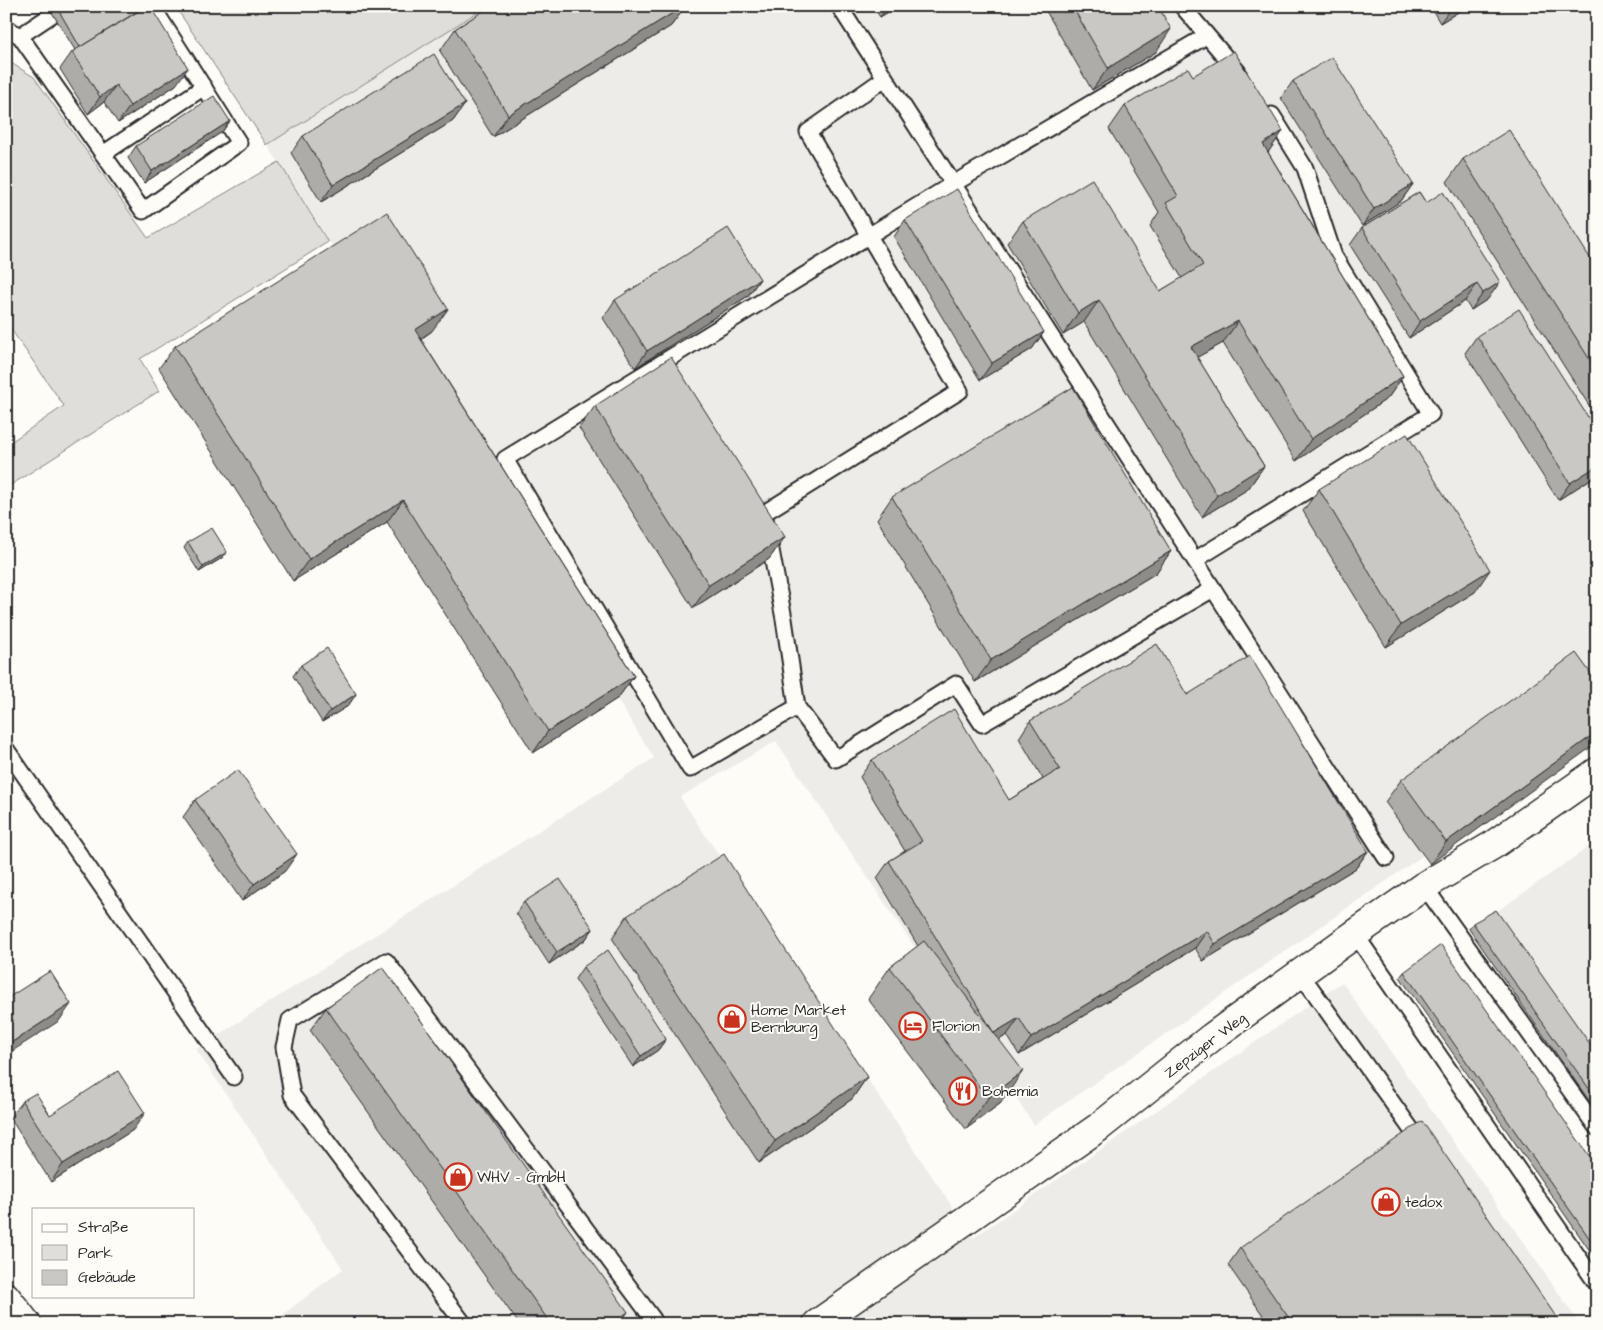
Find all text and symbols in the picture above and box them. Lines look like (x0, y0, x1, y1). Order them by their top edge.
place label: Home Market Bernburg (751, 1000, 846, 1039)
shop icon: Home Market Bernburg (717, 1004, 747, 1034)
street label: Zepziger Weg (1160, 1007, 1252, 1084)
hotel icon: Florion (898, 1011, 928, 1041)
place label: Florion (932, 1016, 980, 1037)
restaurant icon: Bohemia (948, 1076, 978, 1106)
place label: Bohemia (982, 1081, 1039, 1102)
shop icon: WHV - GmbH (443, 1162, 473, 1192)
place label: WHV - GmbH (477, 1167, 566, 1188)
shop icon: tedox (1371, 1187, 1401, 1217)
place label: tedox (1405, 1192, 1443, 1213)
legend (32, 1208, 195, 1298)
text: Straße (78, 1217, 128, 1238)
text: Park (78, 1243, 113, 1264)
text: Gebäude (78, 1267, 136, 1288)

